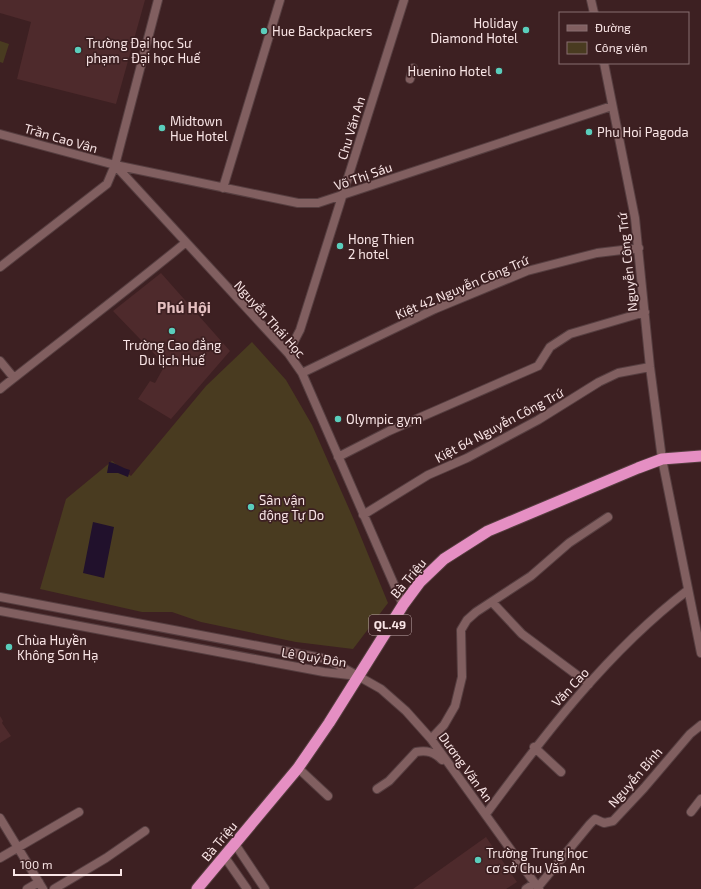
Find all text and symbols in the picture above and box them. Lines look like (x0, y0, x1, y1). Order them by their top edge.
legend (559, 12, 689, 64)
place label: Holiday Diamond Hotel (430, 15, 518, 46)
text: Đường (595, 20, 631, 34)
place label: Hue Backpackers (272, 23, 372, 39)
marker: Holiday Diamond Hotel (521, 25, 531, 35)
marker: Hue Backpackers (259, 26, 269, 36)
place label: Trường Đại học Sư phạm - Đại học Huế (86, 35, 200, 66)
text: Công viên (595, 40, 648, 54)
marker: Trường Đại học Sư phạm - Đại học Huế (73, 45, 83, 55)
place label: Huenino Hotel (407, 63, 491, 79)
marker: Huenino Hotel (494, 66, 504, 76)
street label: Chu Văn An (334, 94, 368, 162)
place label: Midtown Hue Hotel (170, 113, 228, 144)
street label: Trần Cao Vân (22, 120, 100, 156)
marker: Midtown Hue Hotel (157, 123, 167, 133)
place label: Phu Hoi Pagoda (597, 124, 689, 140)
marker: Phu Hoi Pagoda (584, 127, 594, 137)
street label: Võ Thị Sáu (332, 159, 394, 193)
street label: Nguyễn Công Trứ (614, 210, 640, 312)
place label: Hong Thien 2 hotel (348, 231, 414, 262)
marker: Hong Thien 2 hotel (335, 241, 345, 251)
street label: Kiệt 42 Nguyễn Công Trứ (393, 251, 532, 322)
street label: Nguyễn Thái Học (231, 277, 309, 361)
district label: Phú Hội (157, 298, 211, 316)
marker: Trường Cao đẳng Du lịch Huế (167, 326, 177, 336)
place label: Trường Cao đẳng Du lịch Huế (123, 337, 221, 368)
street label: Kiệt 64 Nguyễn Công Trứ (432, 384, 567, 466)
place label: Olympic gym (346, 411, 422, 427)
marker: Olympic gym (333, 414, 343, 424)
place label: Sân vận động Tự Do (259, 492, 324, 523)
marker: Sân vận động Tự Do (246, 502, 256, 512)
street label: Bà Triệu (387, 555, 429, 601)
road number: QL.49 (369, 615, 411, 635)
place label: Chùa Huyền Không Sơn Hạ (17, 632, 98, 663)
marker: Chùa Huyền Không Sơn Hạ (4, 642, 14, 652)
street label: Lê Quý Đôn (280, 644, 348, 670)
street label: Văn Cao (548, 664, 592, 710)
street label: Dương Văn An (435, 729, 497, 805)
street label: Nguyễn Bính (605, 744, 665, 810)
street label: Bà Triệu (198, 818, 240, 864)
place label: Trường Trung học cơ sở Chu Văn An (486, 845, 588, 876)
scale bar (14, 851, 121, 877)
marker: Trường Trung học cơ sở Chu Văn An (473, 855, 483, 865)
text: 100 m (20, 857, 52, 871)

